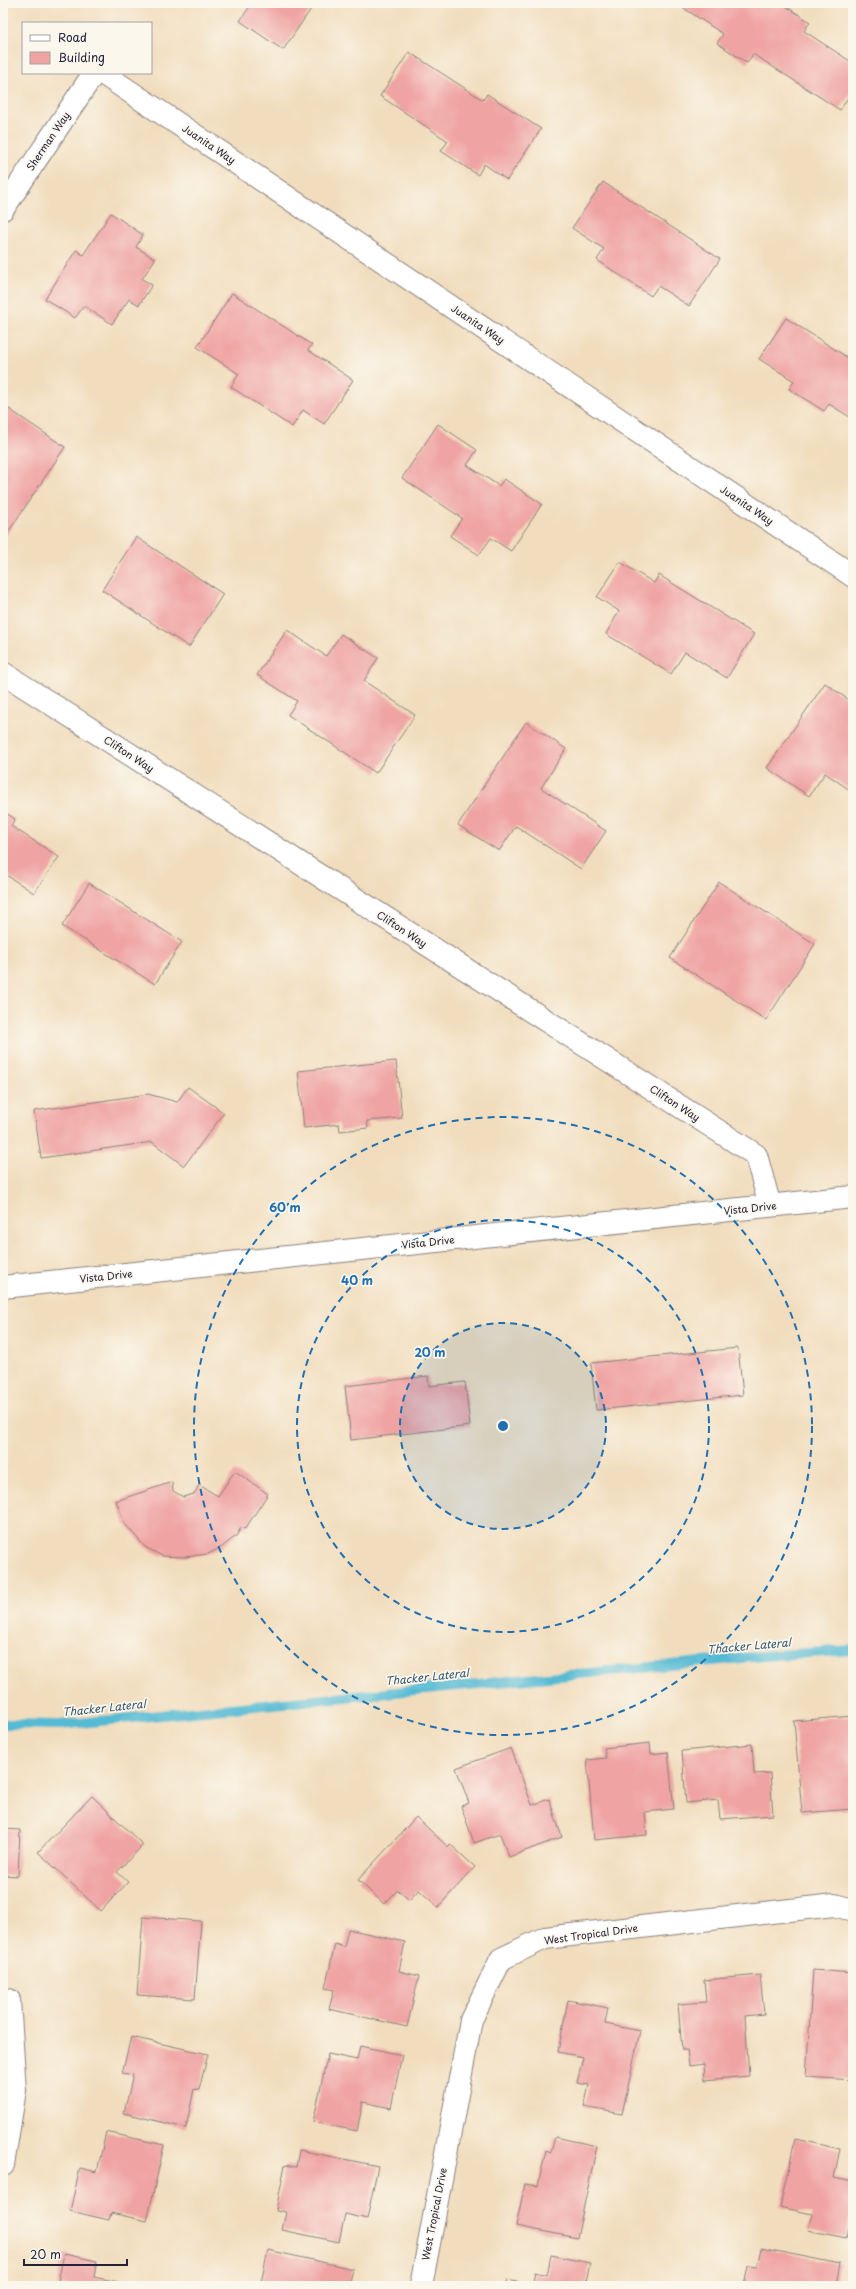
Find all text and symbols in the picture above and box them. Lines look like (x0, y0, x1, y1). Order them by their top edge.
legend (22, 22, 152, 74)
text: Road (58, 28, 87, 46)
text: Building (58, 48, 105, 66)
street label: Sherman Way (22, 108, 73, 173)
street label: Juanita Way (180, 120, 239, 167)
street label: Juanita Way (449, 300, 508, 347)
street label: Juanita Way (718, 481, 777, 528)
street label: Clifton Way (101, 732, 158, 776)
street label: Clifton Way (374, 907, 431, 951)
street label: Clifton Way (647, 1081, 704, 1125)
street label: Vista Drive (723, 1197, 778, 1218)
text: 60 m (269, 1198, 301, 1216)
street label: Vista Drive (401, 1231, 456, 1252)
street label: Vista Drive (79, 1265, 134, 1286)
text: 40 m (341, 1271, 373, 1289)
text: 20 m (414, 1343, 446, 1361)
centre of rings (496, 1419, 510, 1433)
water label: Thacker Lateral (706, 1633, 793, 1658)
water label: Thacker Lateral (384, 1663, 471, 1689)
water label: Thacker Lateral (61, 1694, 148, 1720)
street label: West Tropical Drive (543, 1920, 639, 1947)
street label: West Tropical Drive (417, 2166, 450, 2262)
scale bar (24, 2241, 127, 2267)
text: 20 m (30, 2245, 61, 2263)

